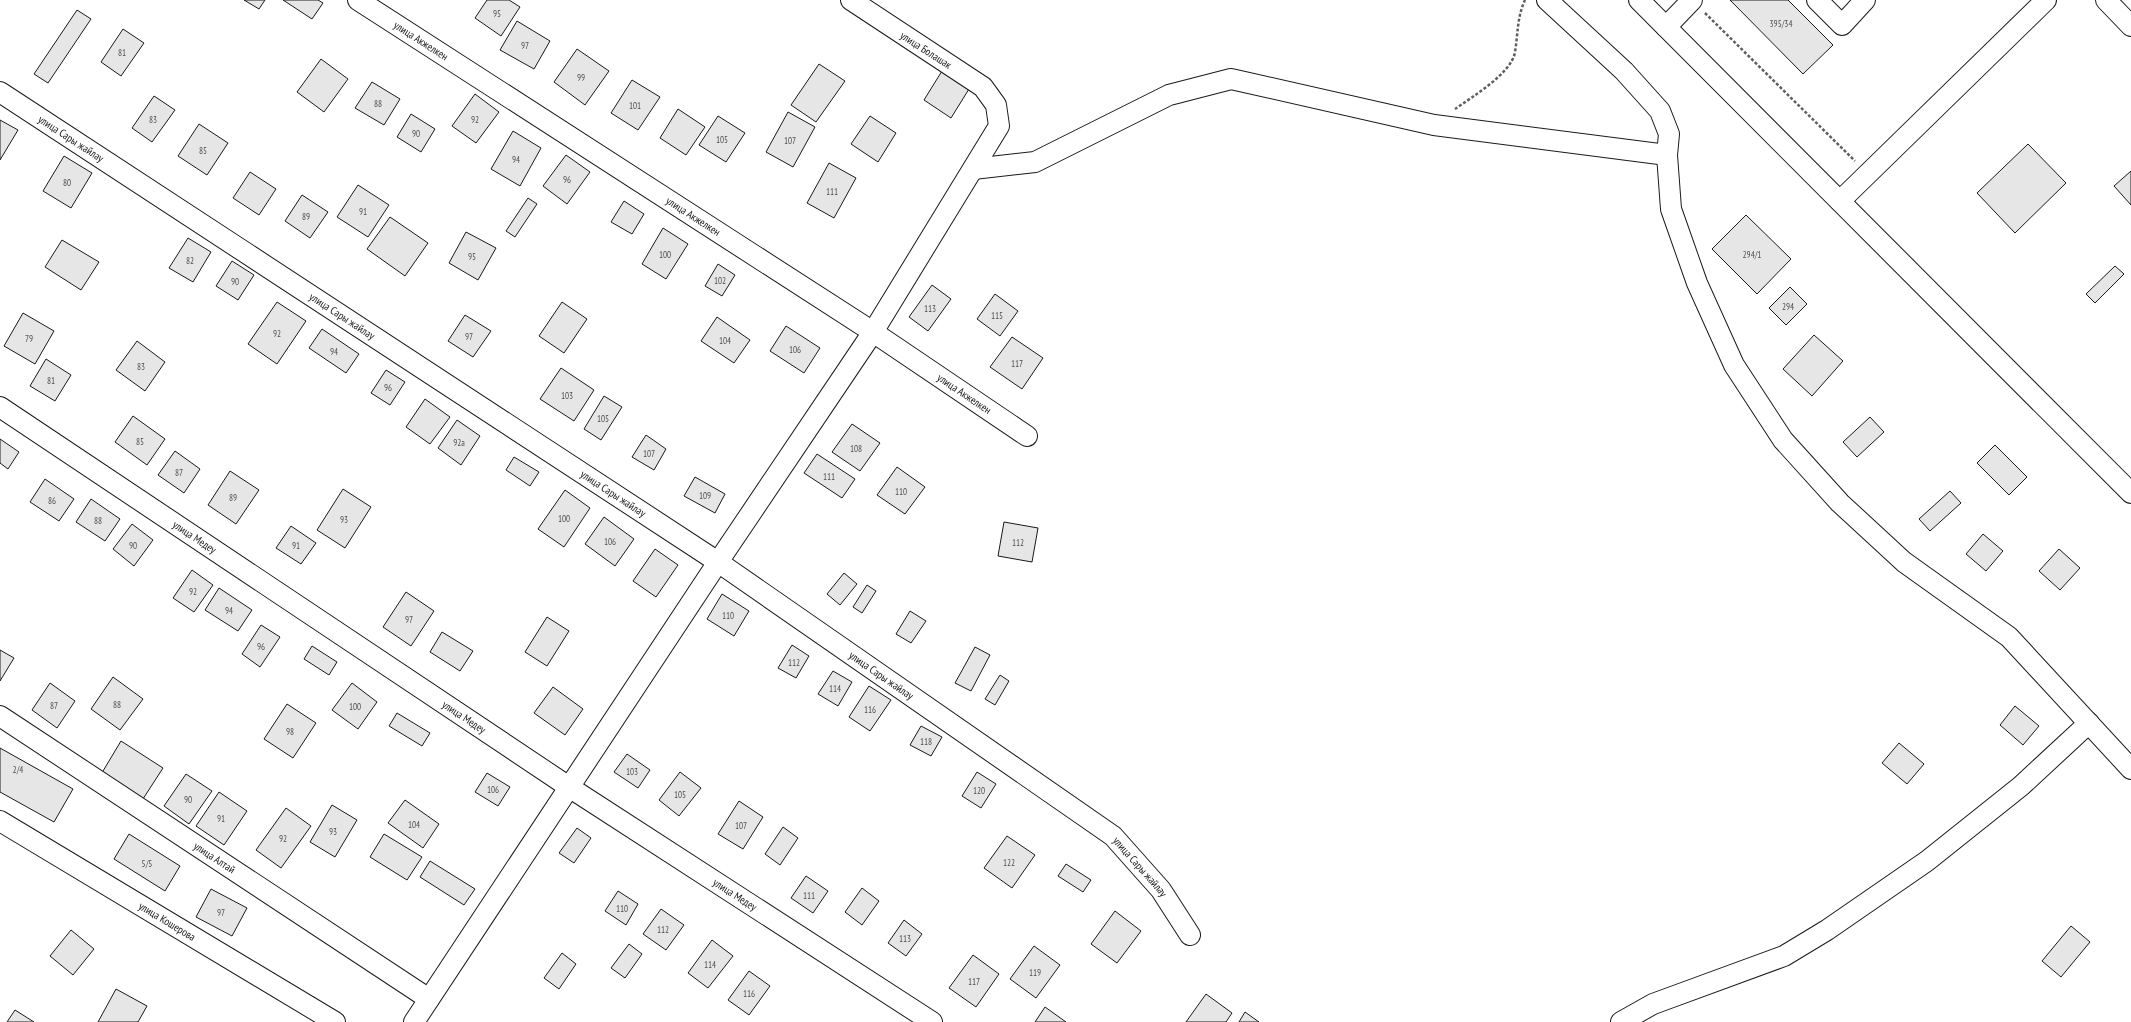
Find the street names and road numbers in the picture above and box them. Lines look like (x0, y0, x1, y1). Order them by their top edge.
street label: улица Акжелкен (391, 18, 451, 64)
street label: улица Болашак (898, 28, 955, 72)
street label: улица Сары жайлау (36, 112, 107, 166)
street label: улица Акжелкен (663, 193, 724, 239)
street label: улица Сары жайлау (307, 289, 378, 343)
street label: улица Акжелкен (935, 370, 994, 417)
street label: улица Сары жайлау (578, 467, 649, 521)
street label: улица Медеу (170, 517, 220, 557)
street label: улица Сары жайлау (846, 648, 917, 703)
street label: улица Медеу (439, 697, 489, 737)
street label: улица Сары жайлау (1110, 834, 1171, 900)
street label: улица Алтай (191, 839, 238, 876)
street label: улица Медеу (710, 875, 760, 914)
street label: улица Кошерова (136, 899, 198, 944)

